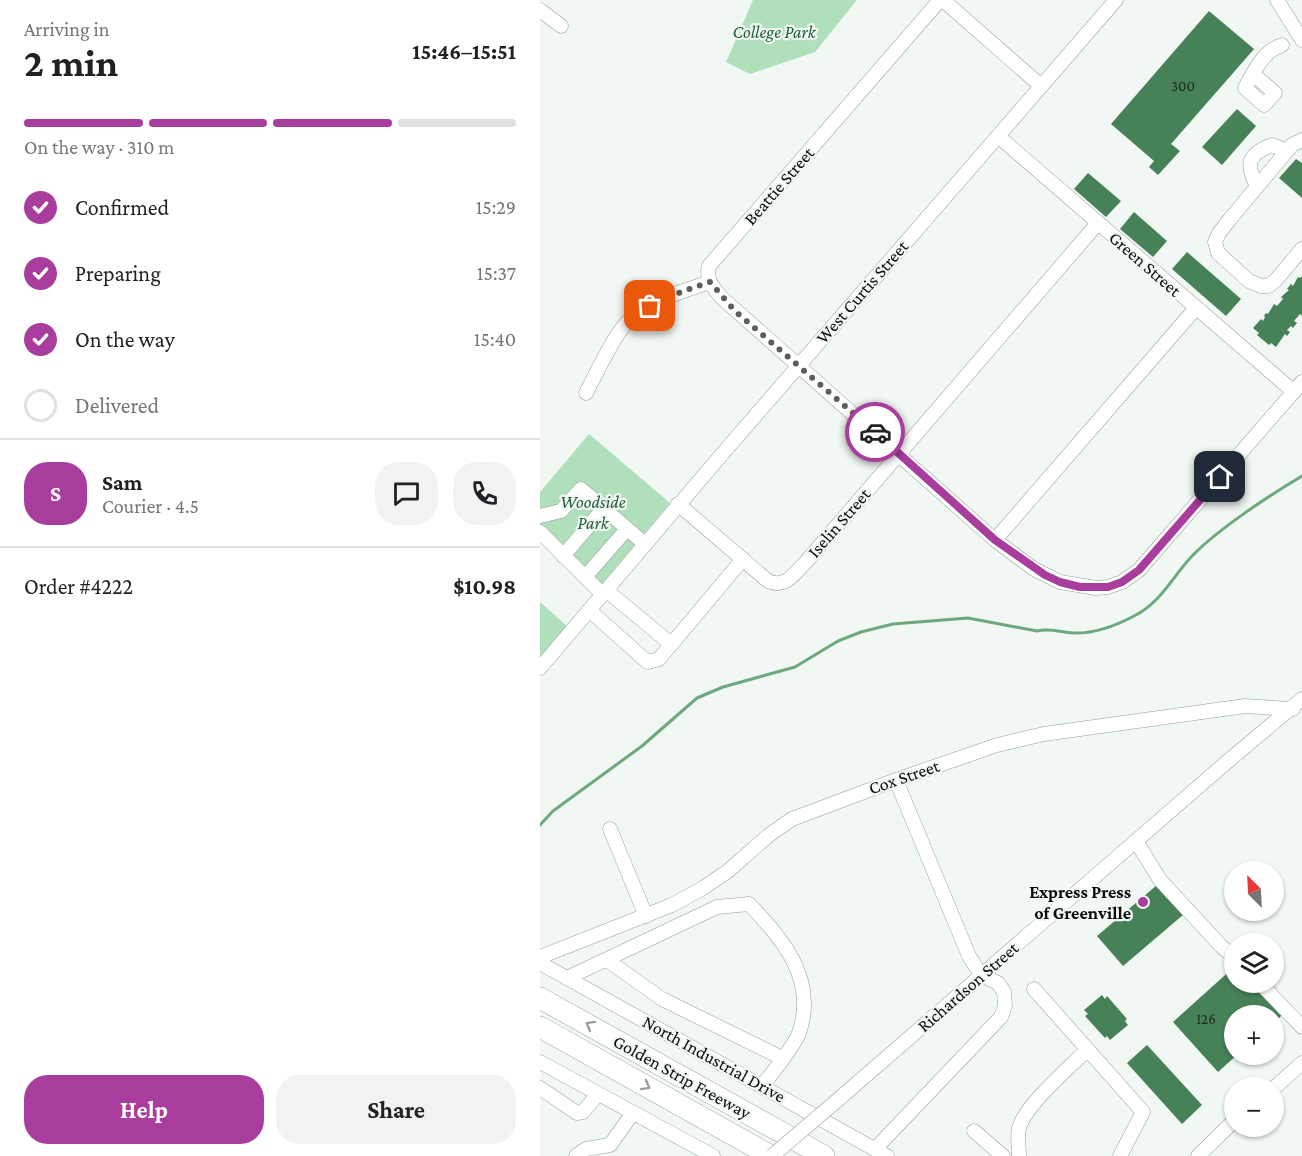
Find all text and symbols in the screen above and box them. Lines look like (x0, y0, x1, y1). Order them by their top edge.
text: Arriving in (24, 18, 109, 40)
park label: College Park (732, 22, 817, 42)
text: 15:46–15:51 (412, 39, 516, 64)
text: 2 min (24, 41, 118, 84)
house number: 300 (1171, 78, 1195, 94)
text: On the way · 310 m (24, 136, 174, 158)
street label: Beattie Street (740, 142, 819, 229)
icon: check (24, 191, 57, 224)
text: Confirmed (75, 195, 169, 220)
text: 15:29 (476, 196, 516, 218)
street label: Green Street (1105, 227, 1186, 301)
street label: West Curtis Street (812, 236, 913, 348)
icon: check (24, 257, 57, 290)
text: Preparing (75, 261, 161, 286)
text: 15:37 (477, 262, 516, 284)
pin (624, 280, 675, 331)
icon: bag (633, 289, 666, 322)
icon: check (24, 323, 57, 356)
text: On the way (75, 327, 175, 352)
text: 15:40 (474, 328, 516, 350)
text: Delivered (75, 393, 159, 418)
courier (845, 402, 905, 462)
icon: car (859, 416, 892, 449)
pin (1194, 451, 1245, 502)
icon: home (1203, 460, 1236, 493)
button: chat (375, 462, 438, 525)
button: phone (453, 462, 516, 525)
text: Sam (102, 470, 142, 495)
text: S (50, 481, 61, 506)
street label: Iselin Street (804, 484, 875, 562)
park label: Woodside Park (560, 492, 626, 533)
text: Courier · 4.5 (102, 495, 199, 517)
text: Order #4222 (24, 574, 133, 599)
text: $10.98 (453, 574, 516, 599)
street label: Cox Street (866, 755, 943, 798)
north arrow (1224, 861, 1284, 921)
map controls (1224, 861, 1284, 1137)
place label: Express Press of Greenville (1029, 882, 1131, 923)
marker: Express Press of Greenville (1136, 895, 1150, 909)
button: layers (1224, 933, 1284, 993)
street label: Richardson Street (914, 937, 1023, 1036)
button: + (1224, 1005, 1284, 1065)
street label: North Industrial Drive (639, 1011, 789, 1107)
house number: 126 (1196, 1011, 1216, 1027)
one-way arrow (586, 1021, 596, 1032)
street label: Golden Strip Freeway (610, 1031, 755, 1123)
button: Help (24, 1075, 264, 1144)
button: Share (276, 1075, 516, 1144)
button: − (1224, 1077, 1284, 1137)
one-way arrow (640, 1079, 650, 1090)

